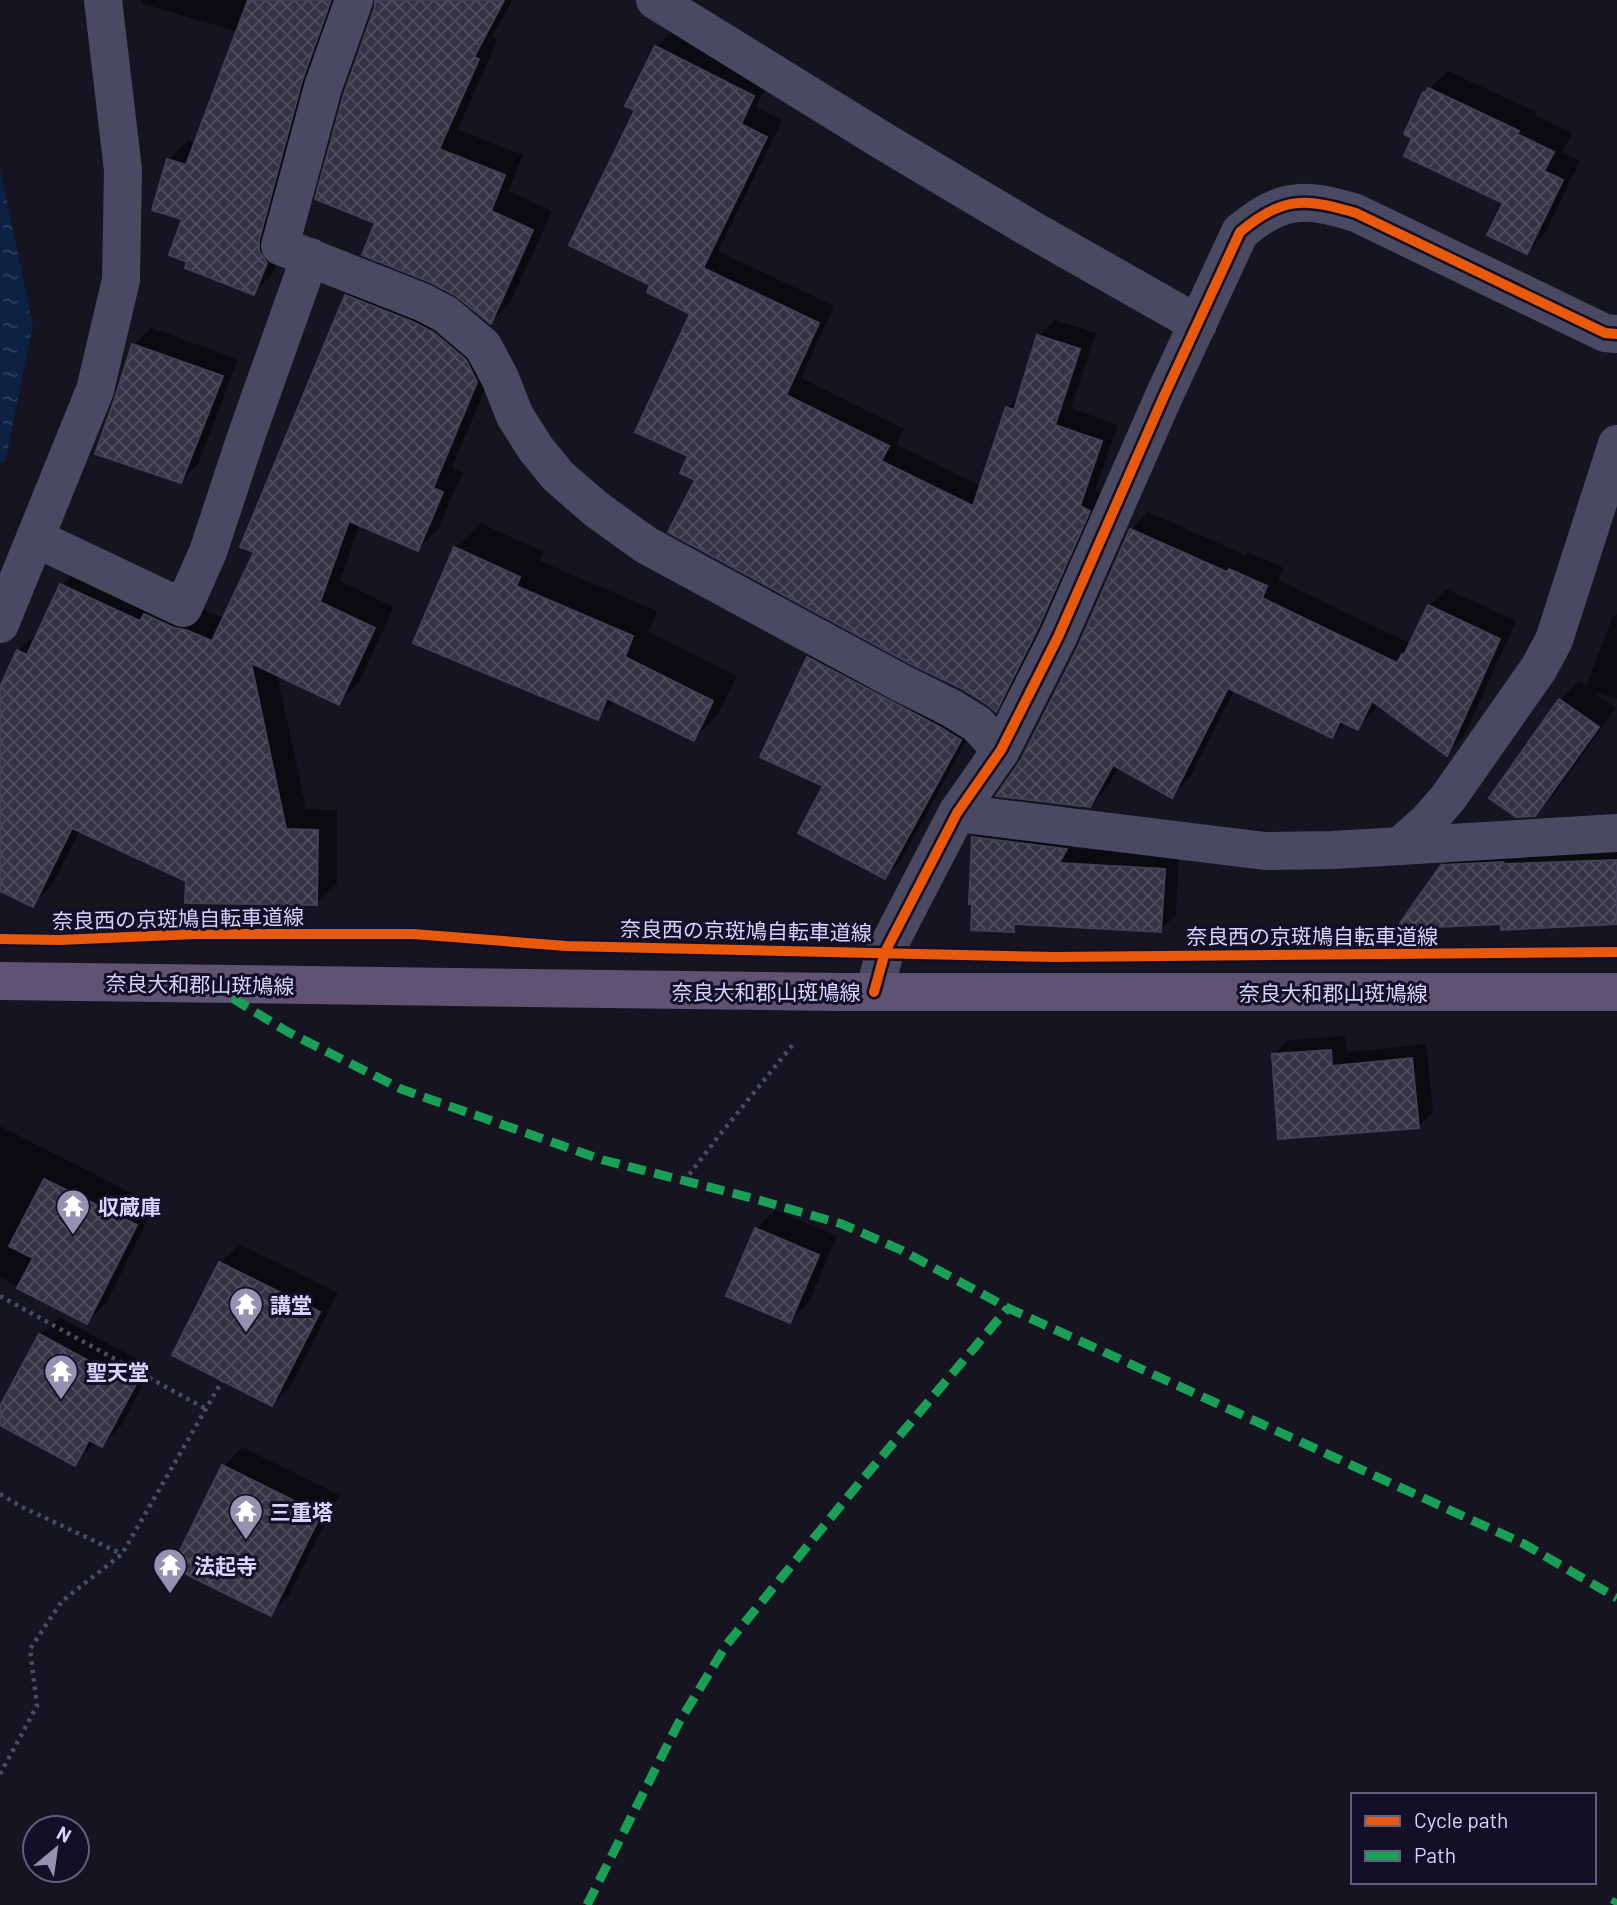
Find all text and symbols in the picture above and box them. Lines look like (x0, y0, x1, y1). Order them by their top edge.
street label: 奈良西の京斑鳩自転車道線 (52, 903, 304, 933)
street label: 奈良西の京斑鳩自転車道線 (620, 915, 872, 945)
street label: 奈良西の京斑鳩自転車道線 (1186, 923, 1438, 948)
street label: 奈良大和郡山斑鳩線 (105, 970, 295, 998)
street label: 奈良大和郡山斑鳩線 (672, 979, 861, 1004)
street label: 奈良大和郡山斑鳩線 (1239, 980, 1428, 1005)
temple icon: 収蔵庫 (54, 1187, 92, 1236)
place label: 収蔵庫 (98, 1194, 161, 1219)
temple icon: 講堂 (227, 1285, 265, 1334)
place label: 講堂 (270, 1292, 312, 1317)
temple icon: 聖天堂 (42, 1352, 80, 1401)
place label: 聖天堂 (86, 1359, 149, 1384)
temple icon: 三重塔 (227, 1492, 265, 1541)
place label: 三重塔 (270, 1499, 333, 1524)
temple icon: 法起寺 (151, 1546, 189, 1595)
place label: 法起寺 (194, 1553, 257, 1578)
legend (1351, 1793, 1596, 1884)
text: Cycle path (1414, 1807, 1508, 1832)
north arrow (21, 1814, 91, 1884)
text: N (53, 1821, 76, 1847)
text: Path (1414, 1842, 1456, 1867)

